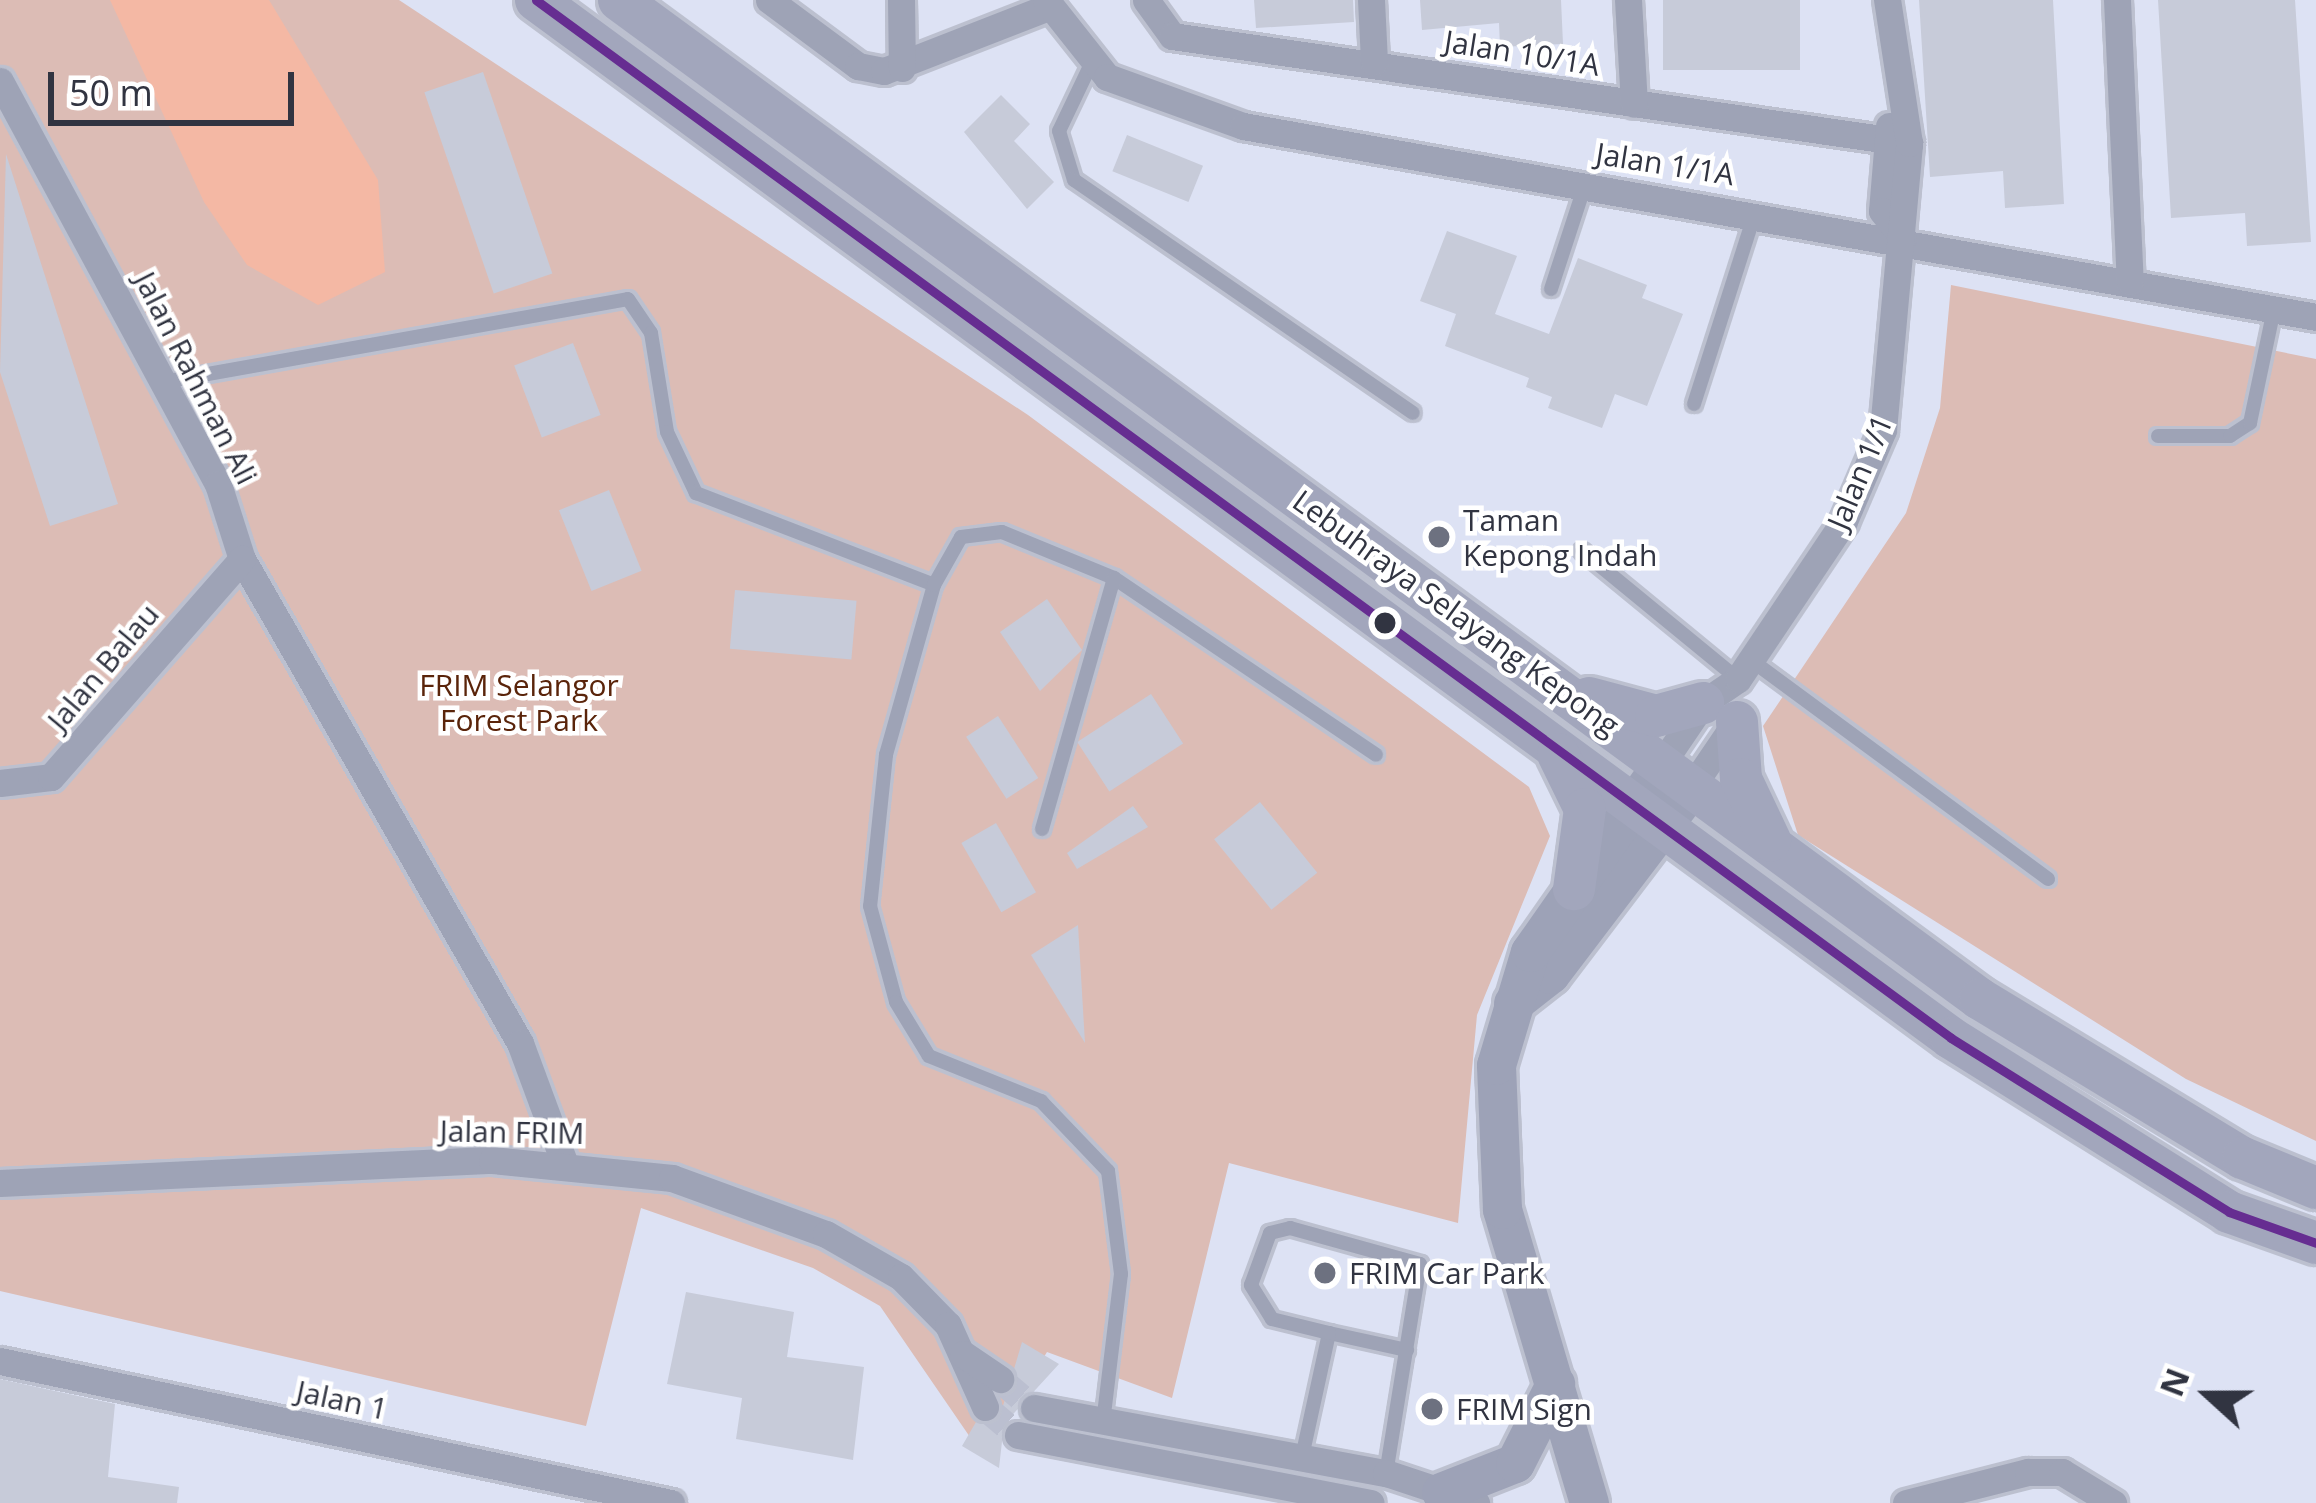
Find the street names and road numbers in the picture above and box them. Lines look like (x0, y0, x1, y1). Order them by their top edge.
street label: Jalan 10/1A (1442, 23, 1602, 83)
street label: Jalan 1/1A (1593, 135, 1737, 193)
street label: Jalan Rahman Ali (127, 266, 265, 490)
street label: Jalan 1/1 (1820, 410, 1900, 534)
street label: Lebuhraya Selayang Kepong (1286, 483, 1626, 743)
street label: Jalan Balau (40, 597, 166, 737)
street label: Jalan FRIM (439, 1113, 585, 1151)
street label: Jalan 1 (293, 1373, 391, 1427)

